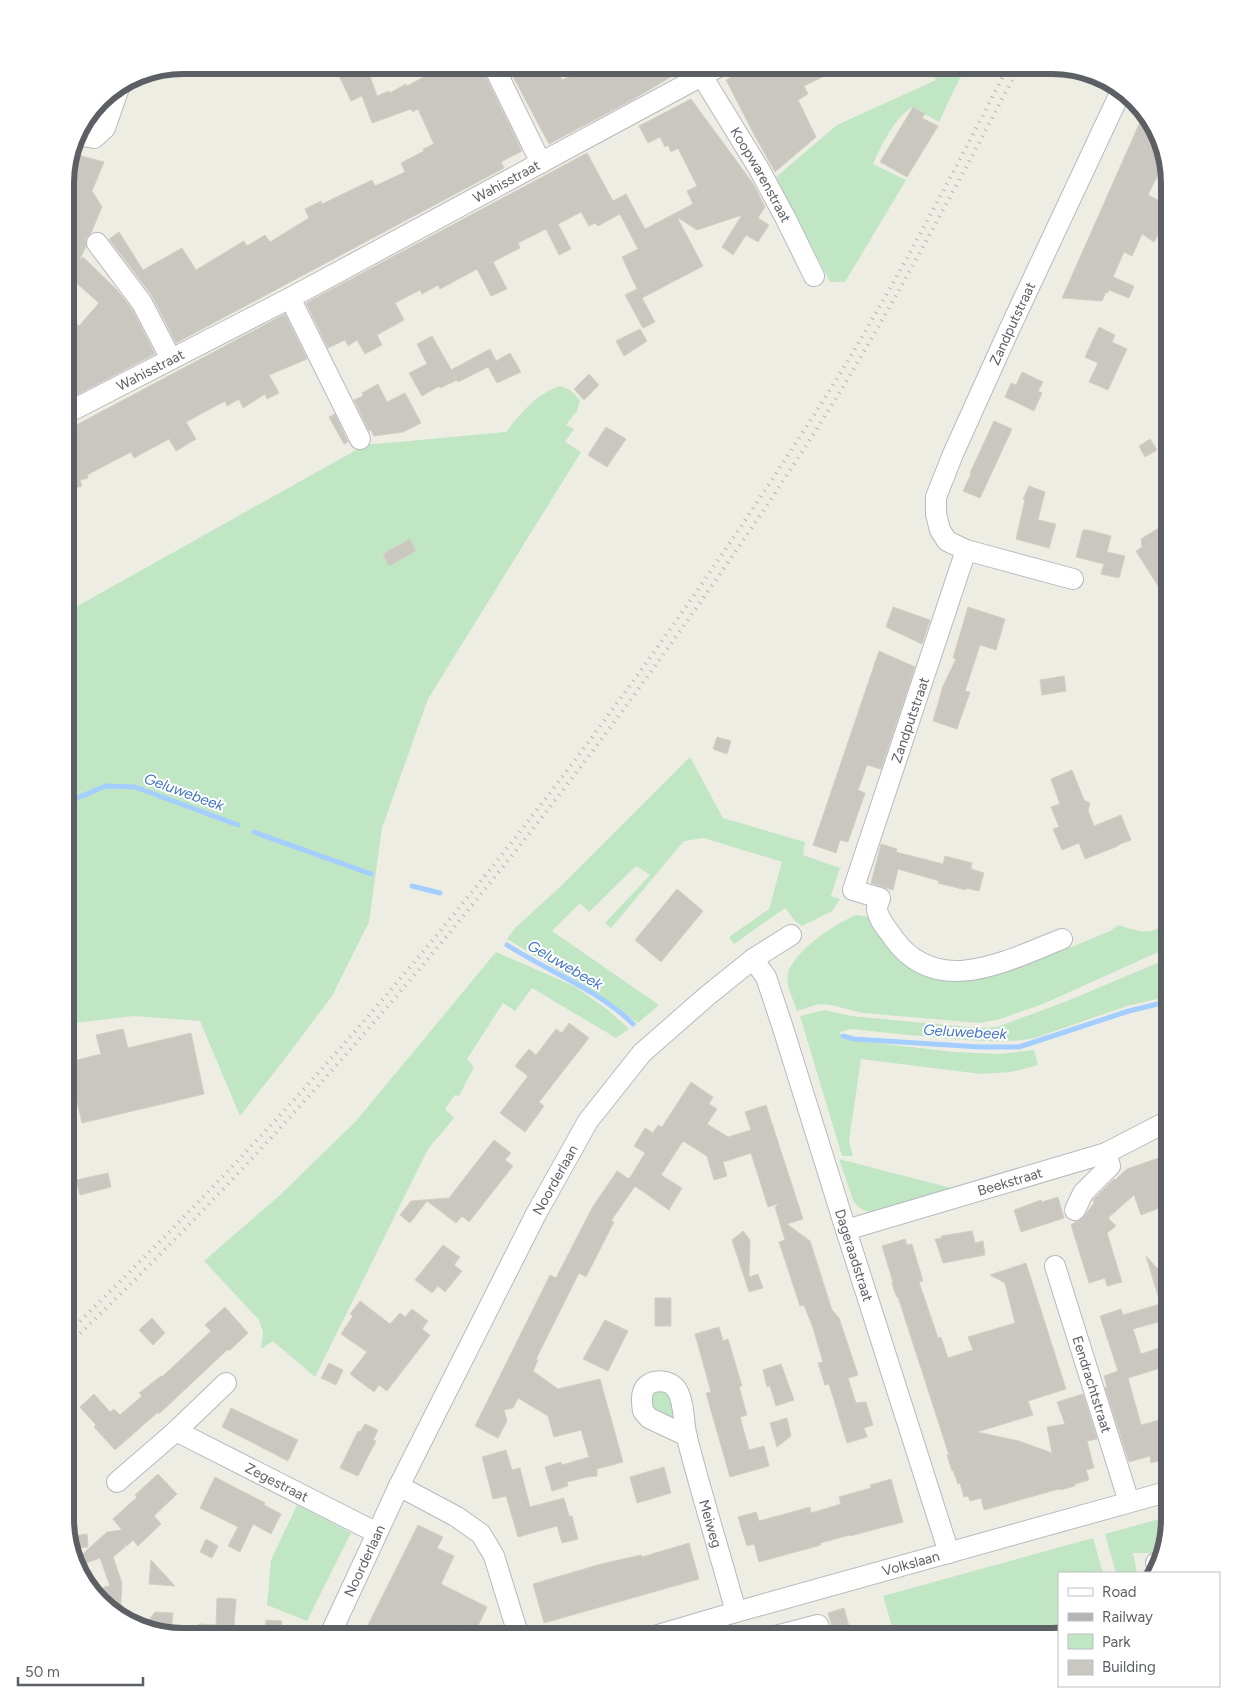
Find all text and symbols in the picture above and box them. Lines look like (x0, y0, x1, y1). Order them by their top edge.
street label: Koopwarenstraat (726, 124, 794, 225)
street label: Wahisstraat (470, 157, 543, 207)
street label: Zandputstraat (986, 279, 1039, 368)
street label: Wahisstraat (114, 346, 187, 395)
street label: Zandputstraat (888, 675, 933, 765)
water label: Geluwebeek (142, 769, 227, 815)
water label: Geluwebeek (524, 936, 606, 994)
water label: Geluwebeek (923, 1021, 1008, 1043)
street label: Noorderlaan (529, 1142, 582, 1218)
street label: Beekstraat (976, 1164, 1045, 1200)
street label: Dageraadstraat (831, 1207, 876, 1304)
street label: Eendrachtstraat (1068, 1334, 1115, 1435)
street label: Zegestraat (242, 1459, 311, 1506)
street label: Meiweg (695, 1498, 725, 1550)
street label: Noorderlaan (341, 1522, 389, 1600)
street label: Volkslaan (880, 1548, 942, 1580)
legend (1058, 1572, 1220, 1687)
text: Road (1102, 1583, 1137, 1601)
text: Railway (1102, 1608, 1153, 1626)
text: Park (1102, 1633, 1131, 1651)
scale bar (18, 1654, 142, 1686)
text: Building (1102, 1658, 1156, 1676)
text: 50 m (25, 1663, 60, 1681)

